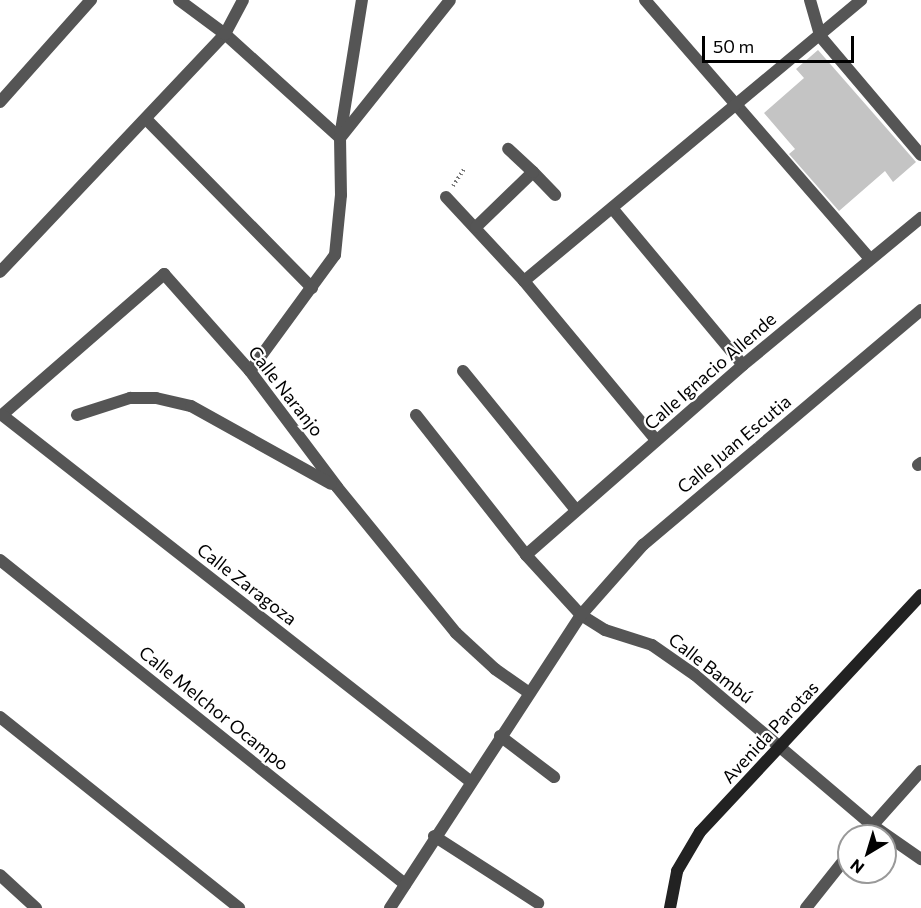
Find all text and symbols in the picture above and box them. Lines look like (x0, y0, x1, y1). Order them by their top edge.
scale bar (705, 24, 856, 62)
text: 50 m (713, 35, 754, 57)
street label: Calle Ignacio Allende (640, 308, 780, 434)
street label: Calle Naranjo (244, 341, 328, 441)
street label: Calle Juan Escutia (673, 390, 795, 498)
street label: Calle Zaragoza (193, 538, 301, 630)
street label: Calle Bambú (664, 628, 758, 708)
street label: Calle Melchor Ocampo (135, 641, 293, 775)
street label: Avenida Parotas (717, 677, 823, 787)
north arrow (837, 824, 897, 884)
text: N (846, 856, 867, 878)

